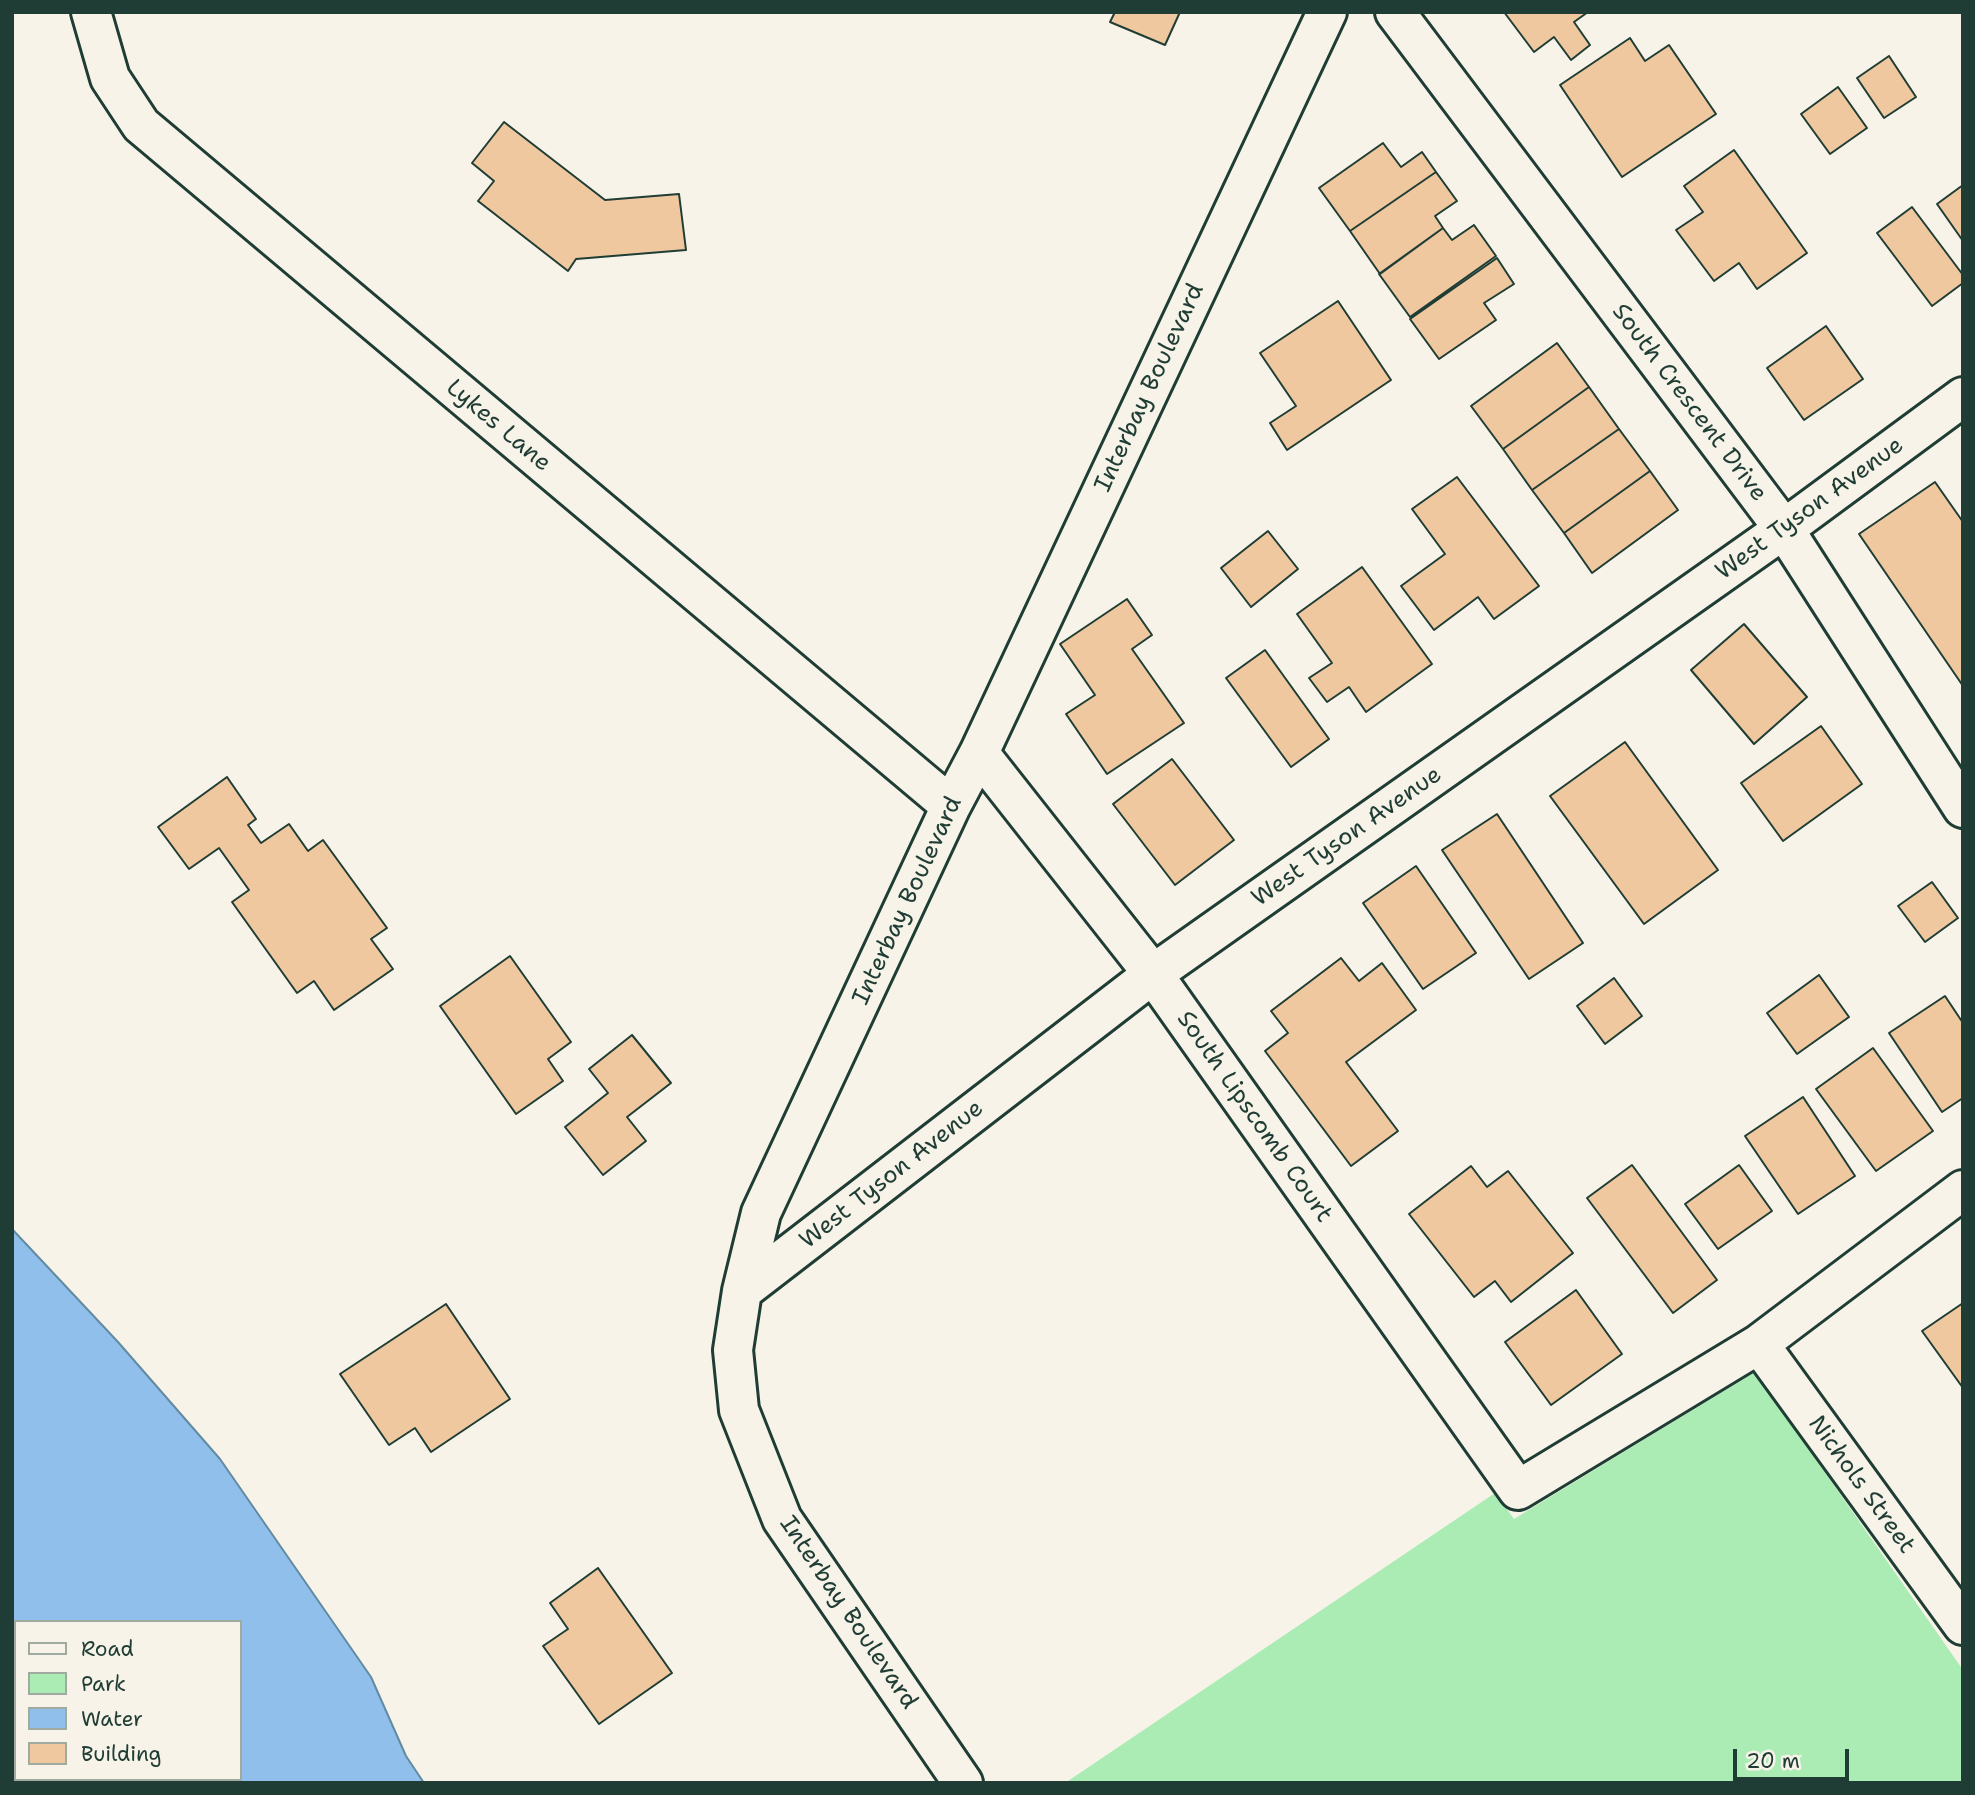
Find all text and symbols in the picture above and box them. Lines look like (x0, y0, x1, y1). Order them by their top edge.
street label: Interbay Boulevard (1089, 279, 1211, 497)
street label: South Crescent Drive (1605, 298, 1773, 508)
street label: Lykes Lane (440, 374, 556, 478)
street label: West Tyson Avenue (1711, 431, 1909, 587)
street label: West Tyson Avenue (1247, 761, 1447, 913)
street label: Interbay Boulevard (847, 792, 969, 1010)
street label: South Lipscomb Court (1170, 1006, 1338, 1228)
street label: West Tyson Avenue (794, 1094, 990, 1256)
street label: Nichols Street (1801, 1410, 1921, 1560)
street label: Interbay Boulevard (773, 1511, 923, 1715)
legend (14, 1620, 242, 1781)
text: Road (81, 1635, 134, 1663)
text: Park (81, 1670, 126, 1698)
text: Water (81, 1705, 143, 1733)
scale bar (1737, 1736, 1853, 1780)
text: Building (81, 1740, 161, 1768)
text: 20 m (1746, 1747, 1800, 1775)

